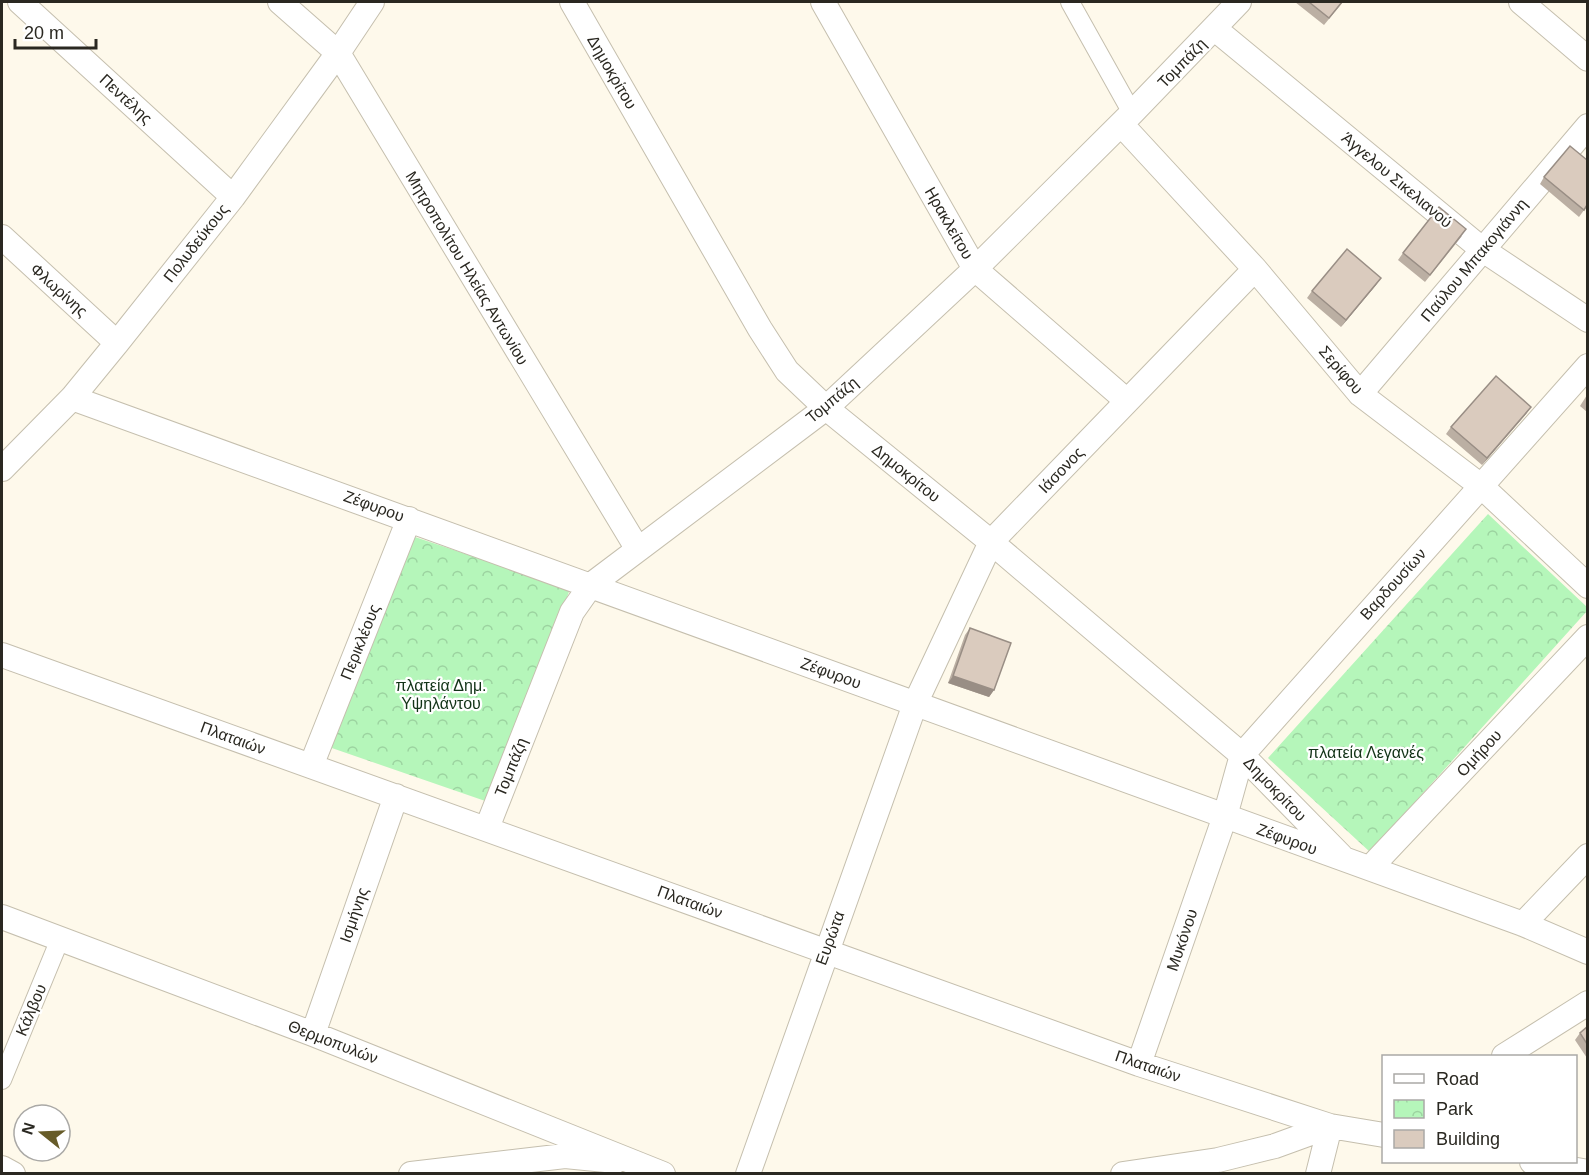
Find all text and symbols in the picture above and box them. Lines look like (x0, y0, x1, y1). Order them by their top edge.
scale bar (15, 12, 96, 50)
text: 20 m (24, 23, 64, 43)
street label: Δημοκρίτου (584, 32, 640, 112)
street label: Τομπάζη (1154, 35, 1210, 92)
street label: Πεντέλης (97, 71, 156, 127)
street label: Άγγελου Σικελιανού (1339, 129, 1455, 231)
street label: Μητροπολίτου Ηλείας Αντωνίου (402, 168, 532, 368)
street label: Ηρακλείτου (922, 184, 976, 262)
street label: Παύλου Μπακογιάννη (1418, 195, 1530, 325)
street label: Πολυδεύκους (160, 200, 232, 285)
street label: Φλωρίνης (27, 260, 91, 320)
street label: Σερίφου (1316, 343, 1366, 397)
street label: Τομπάζη (803, 374, 862, 427)
street label: Δημοκρίτου (869, 441, 943, 505)
street label: Ιάσονος (1035, 443, 1087, 496)
street label: Ζέφυρου (342, 487, 406, 525)
street label: Βαρδουσίων (1357, 545, 1429, 623)
street label: Περικλέους (337, 602, 383, 682)
street label: Ζέφυρου (799, 654, 863, 692)
park label: πλατεία Δημ. Υψηλάντου (395, 677, 487, 712)
street label: Πλαταιών (198, 718, 268, 758)
street label: Ομήρου (1453, 726, 1505, 780)
street label: Τομπάζη (492, 735, 531, 799)
park label: πλατεία Λεγανές (1308, 744, 1424, 761)
street label: Δημοκρίτου (1240, 754, 1310, 824)
street label: Ζέφυρου (1255, 820, 1319, 858)
street label: Πλαταιών (655, 882, 725, 922)
street label: Ισμήνης (337, 885, 371, 945)
street label: Μυκόνου (1163, 907, 1201, 973)
street label: Ευρώτα (812, 909, 848, 967)
street label: Κάλβου (13, 982, 49, 1038)
street label: Θερμοπυλών (286, 1017, 380, 1067)
street label: Πλαταιών (1113, 1047, 1183, 1085)
legend (1382, 1055, 1577, 1163)
text: Road (1436, 1069, 1479, 1089)
text: Park (1436, 1099, 1474, 1119)
north arrow (12, 1103, 72, 1163)
text: N (18, 1120, 38, 1137)
text: Building (1436, 1129, 1500, 1149)

